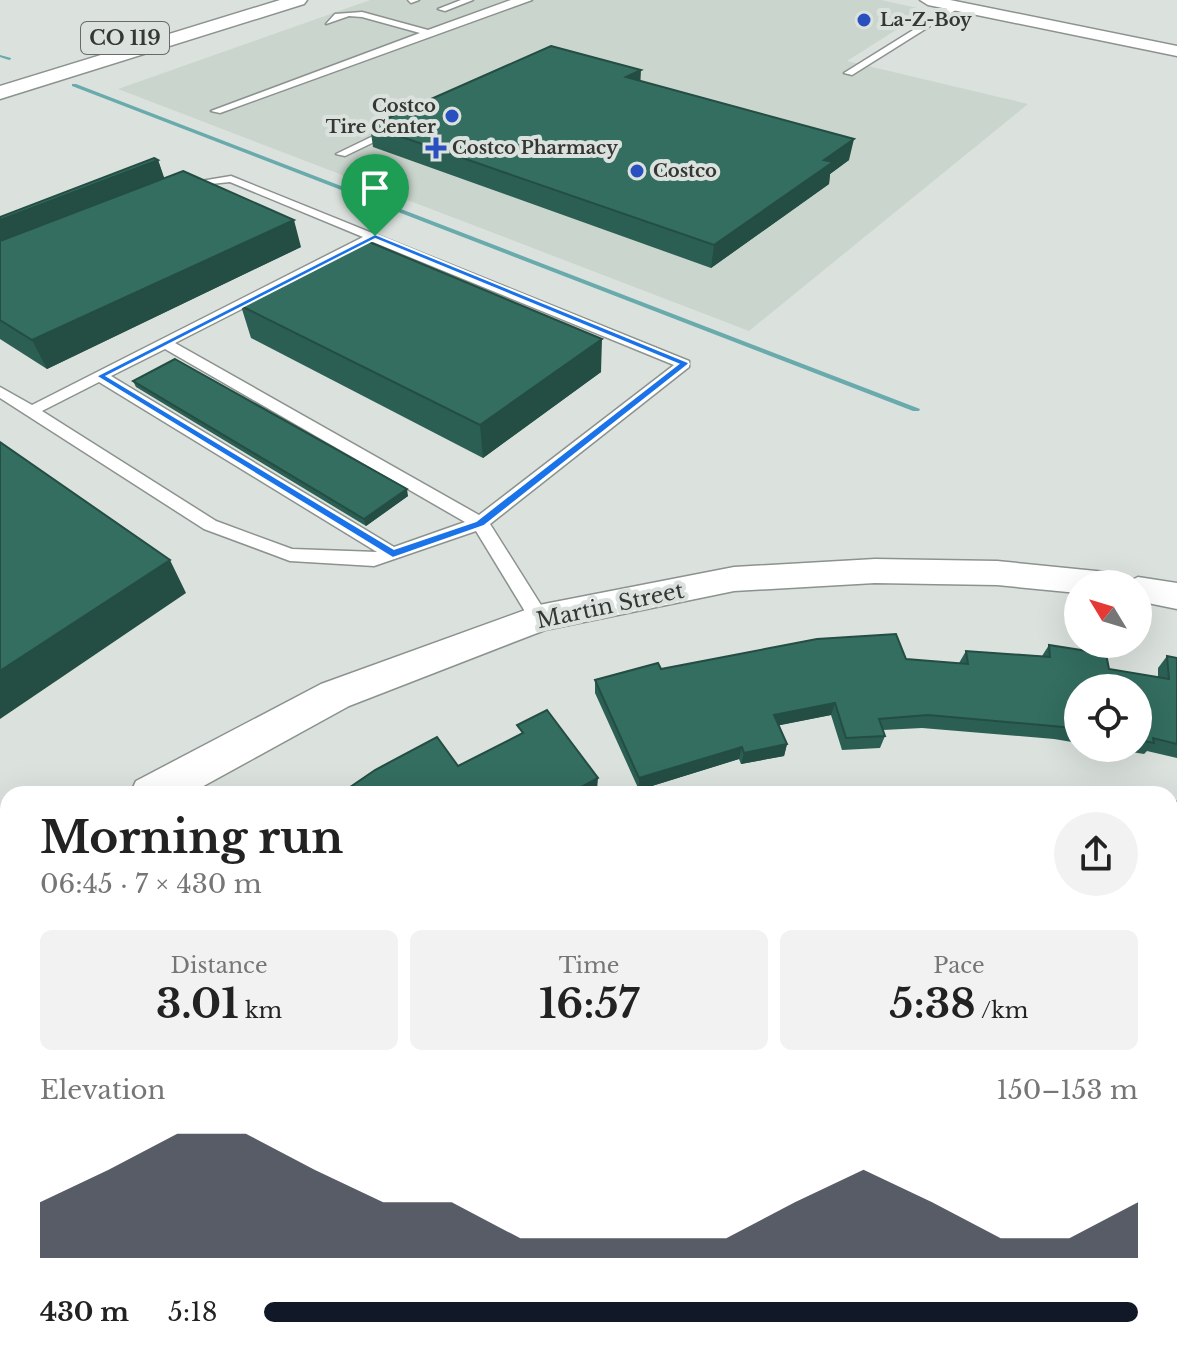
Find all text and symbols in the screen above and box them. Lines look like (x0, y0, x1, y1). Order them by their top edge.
place label: La-Z-Boy (880, 9, 972, 31)
marker: La-Z-Boy (855, 11, 873, 29)
road number: CO 119 (81, 22, 169, 54)
place label: Costco Tire Center (326, 95, 436, 138)
marker: Costco Tire Center (443, 107, 461, 125)
place label: Costco Pharmacy (452, 137, 618, 159)
marker: Costco Pharmacy (427, 139, 445, 157)
pin (341, 154, 409, 236)
place label: Costco (653, 160, 717, 182)
marker: Costco (628, 162, 646, 180)
icon: arrive (353, 166, 397, 210)
north arrow (1064, 570, 1152, 658)
map controls (1064, 570, 1152, 762)
street label: Martin Street (534, 577, 687, 634)
button: locate (1064, 674, 1152, 762)
text: Morning run (40, 810, 343, 865)
button: share (1054, 812, 1138, 896)
text: 06:45 · 7 × 430 m (40, 868, 262, 900)
text: Distance (171, 952, 268, 979)
text: Time (559, 952, 619, 979)
text: Pace (933, 952, 985, 979)
text: 3.01 (156, 979, 239, 1029)
text: 16:57 (539, 979, 639, 1029)
text: 5:38 (890, 979, 976, 1029)
text: km (239, 997, 282, 1024)
text: /km (976, 997, 1028, 1024)
text: Elevation (40, 1074, 166, 1106)
text: 150–153 m (997, 1074, 1138, 1106)
text: 430 m (40, 1296, 129, 1328)
text: 5:18 (168, 1296, 218, 1328)

